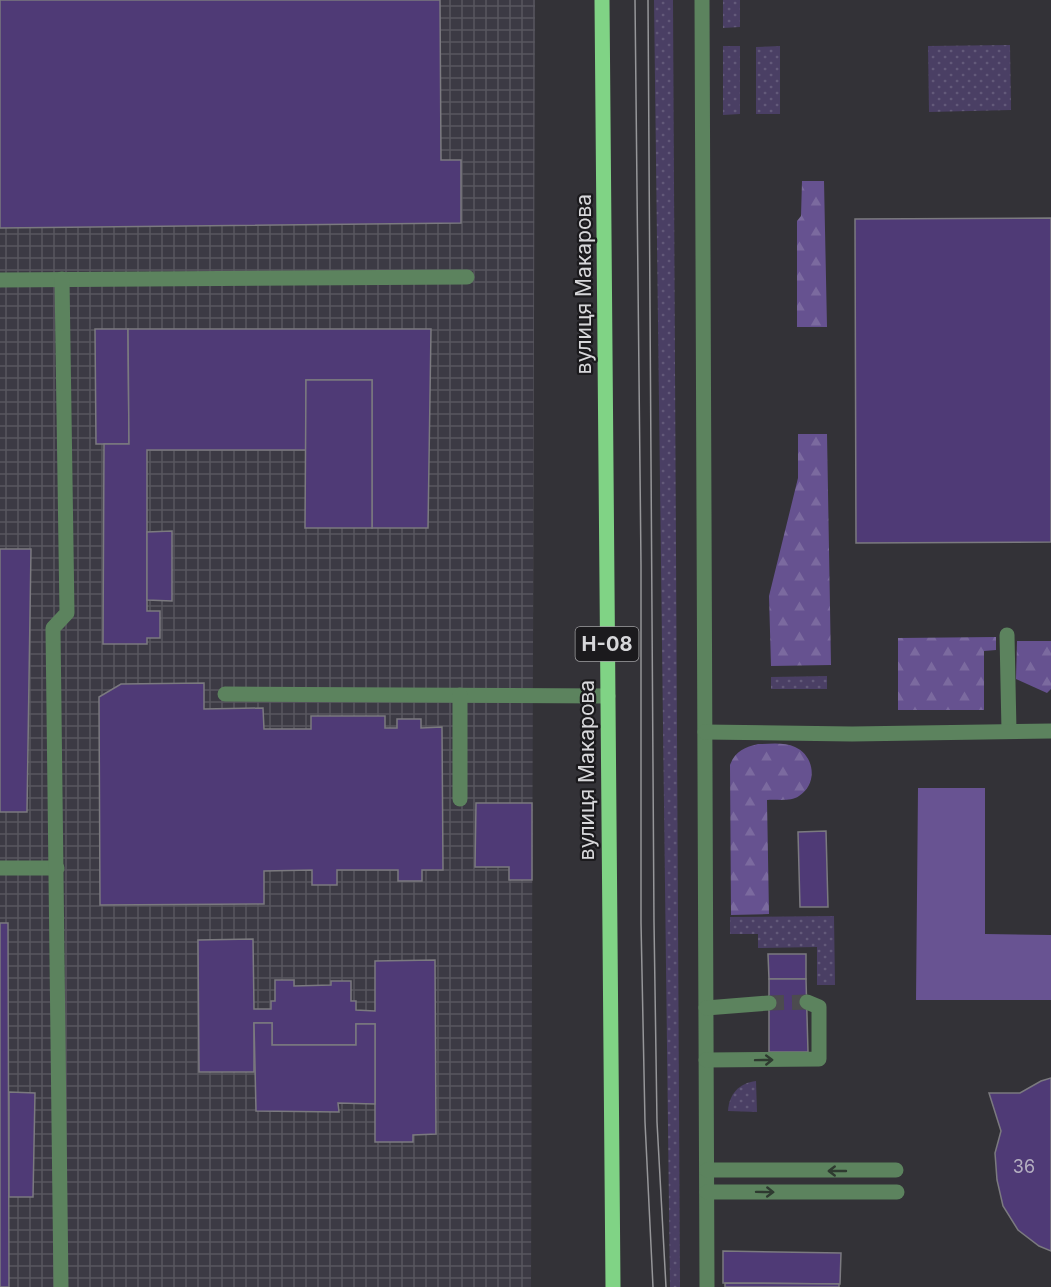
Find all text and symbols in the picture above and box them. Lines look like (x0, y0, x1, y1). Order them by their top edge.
street label: вулиця Макарова (571, 194, 596, 374)
road number: Н-08 (576, 627, 638, 661)
street label: вулиця Макарова (574, 680, 599, 860)
one-way arrow (754, 1054, 774, 1066)
house number: 36 (1013, 1156, 1035, 1177)
one-way arrow (828, 1166, 848, 1177)
one-way arrow (755, 1186, 775, 1198)

